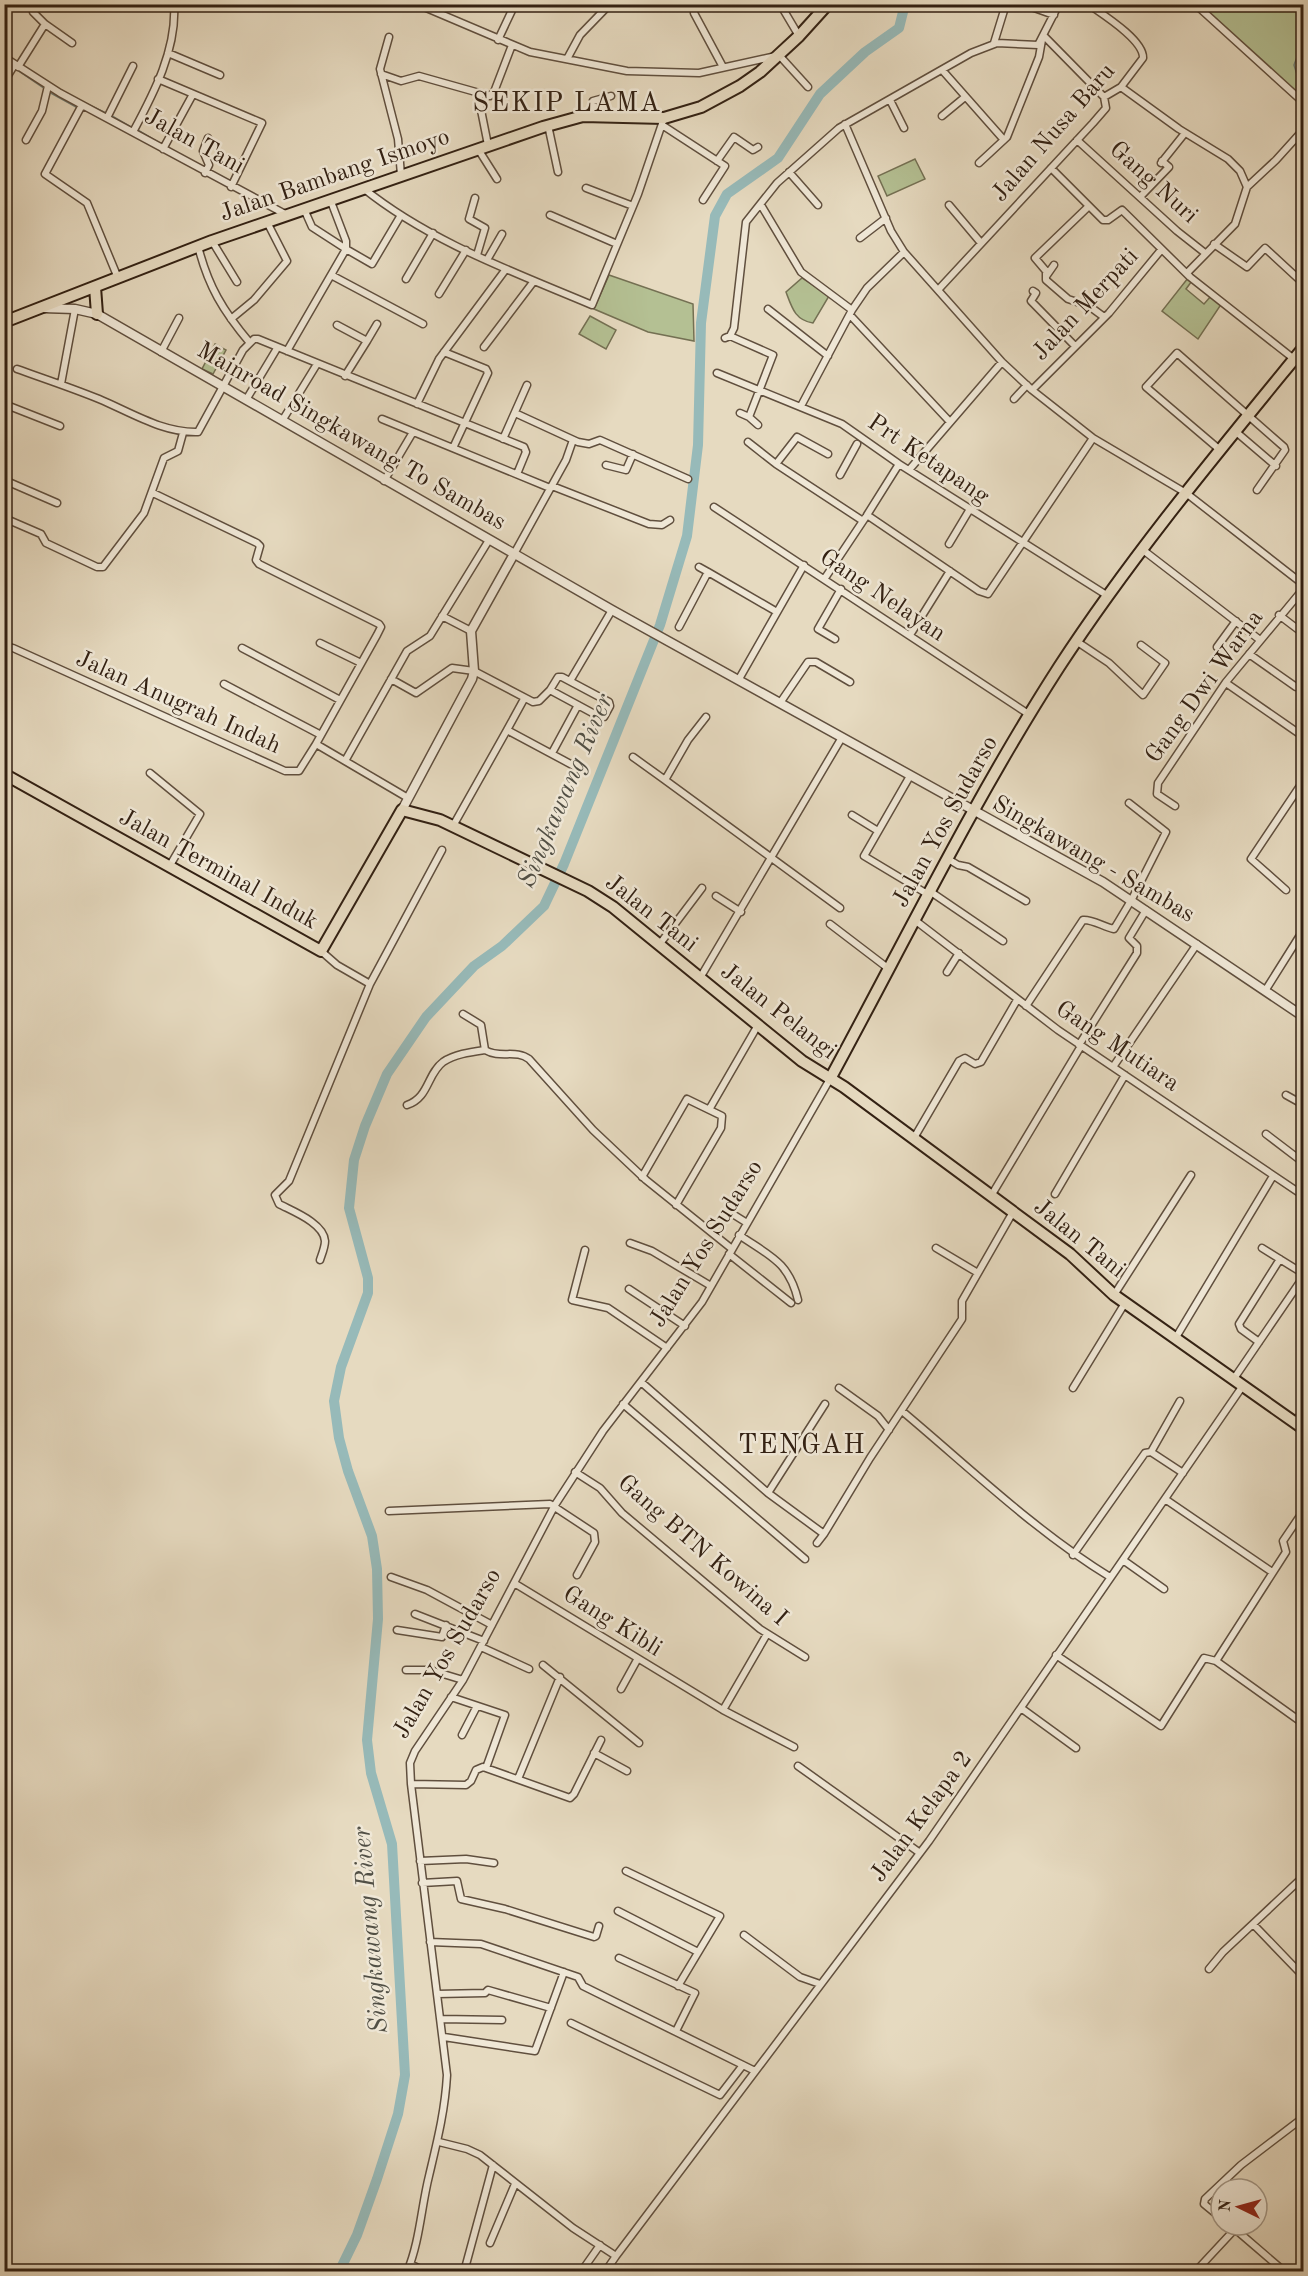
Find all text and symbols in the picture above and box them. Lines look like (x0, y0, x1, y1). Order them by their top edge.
street label: Jalan Nusa Baru (988, 59, 1120, 207)
district label: SEKIP LAMA (472, 90, 662, 117)
street label: Jalan Tani (140, 105, 248, 179)
street label: Jalan Bambang Ismoyo (217, 125, 453, 227)
street label: Gang Nuri (1104, 137, 1202, 229)
street label: Jalan Merpati (1028, 245, 1144, 365)
street label: Mainroad Singkawang To Sambas (193, 339, 509, 535)
street label: Prt Ketapang (863, 411, 993, 509)
street label: Gang Nelayan (815, 545, 949, 647)
street label: Gang Dwi Warna (1142, 606, 1268, 768)
street label: Jalan Anugrah Indah (72, 647, 284, 759)
water label: Singkawang River (513, 690, 619, 892)
street label: Jalan Yos Sudarso (889, 732, 1003, 912)
street label: Singkawang - Sambas (988, 792, 1198, 928)
street label: Jalan Terminal Induk (115, 805, 321, 935)
street label: Jalan Tani (600, 871, 702, 957)
street label: Jalan Pelangi (716, 960, 840, 1064)
street label: Gang Mutiara (1051, 997, 1183, 1097)
street label: Jalan Yos Sudarso (646, 1156, 768, 1332)
street label: Jalan Tani (1029, 1195, 1129, 1283)
district label: TENGAH (738, 1432, 866, 1459)
street label: Gang BTN Kowina I (612, 1471, 792, 1631)
street label: Jalan Yos Sudarso (390, 1565, 506, 1743)
street label: Gang Kibli (558, 1582, 666, 1662)
street label: Jalan Kelapa 2 (867, 1747, 977, 1887)
water label: Singkawang River (349, 1825, 393, 2035)
north arrow (1209, 2177, 1269, 2237)
text: N (1218, 2198, 1235, 2213)

